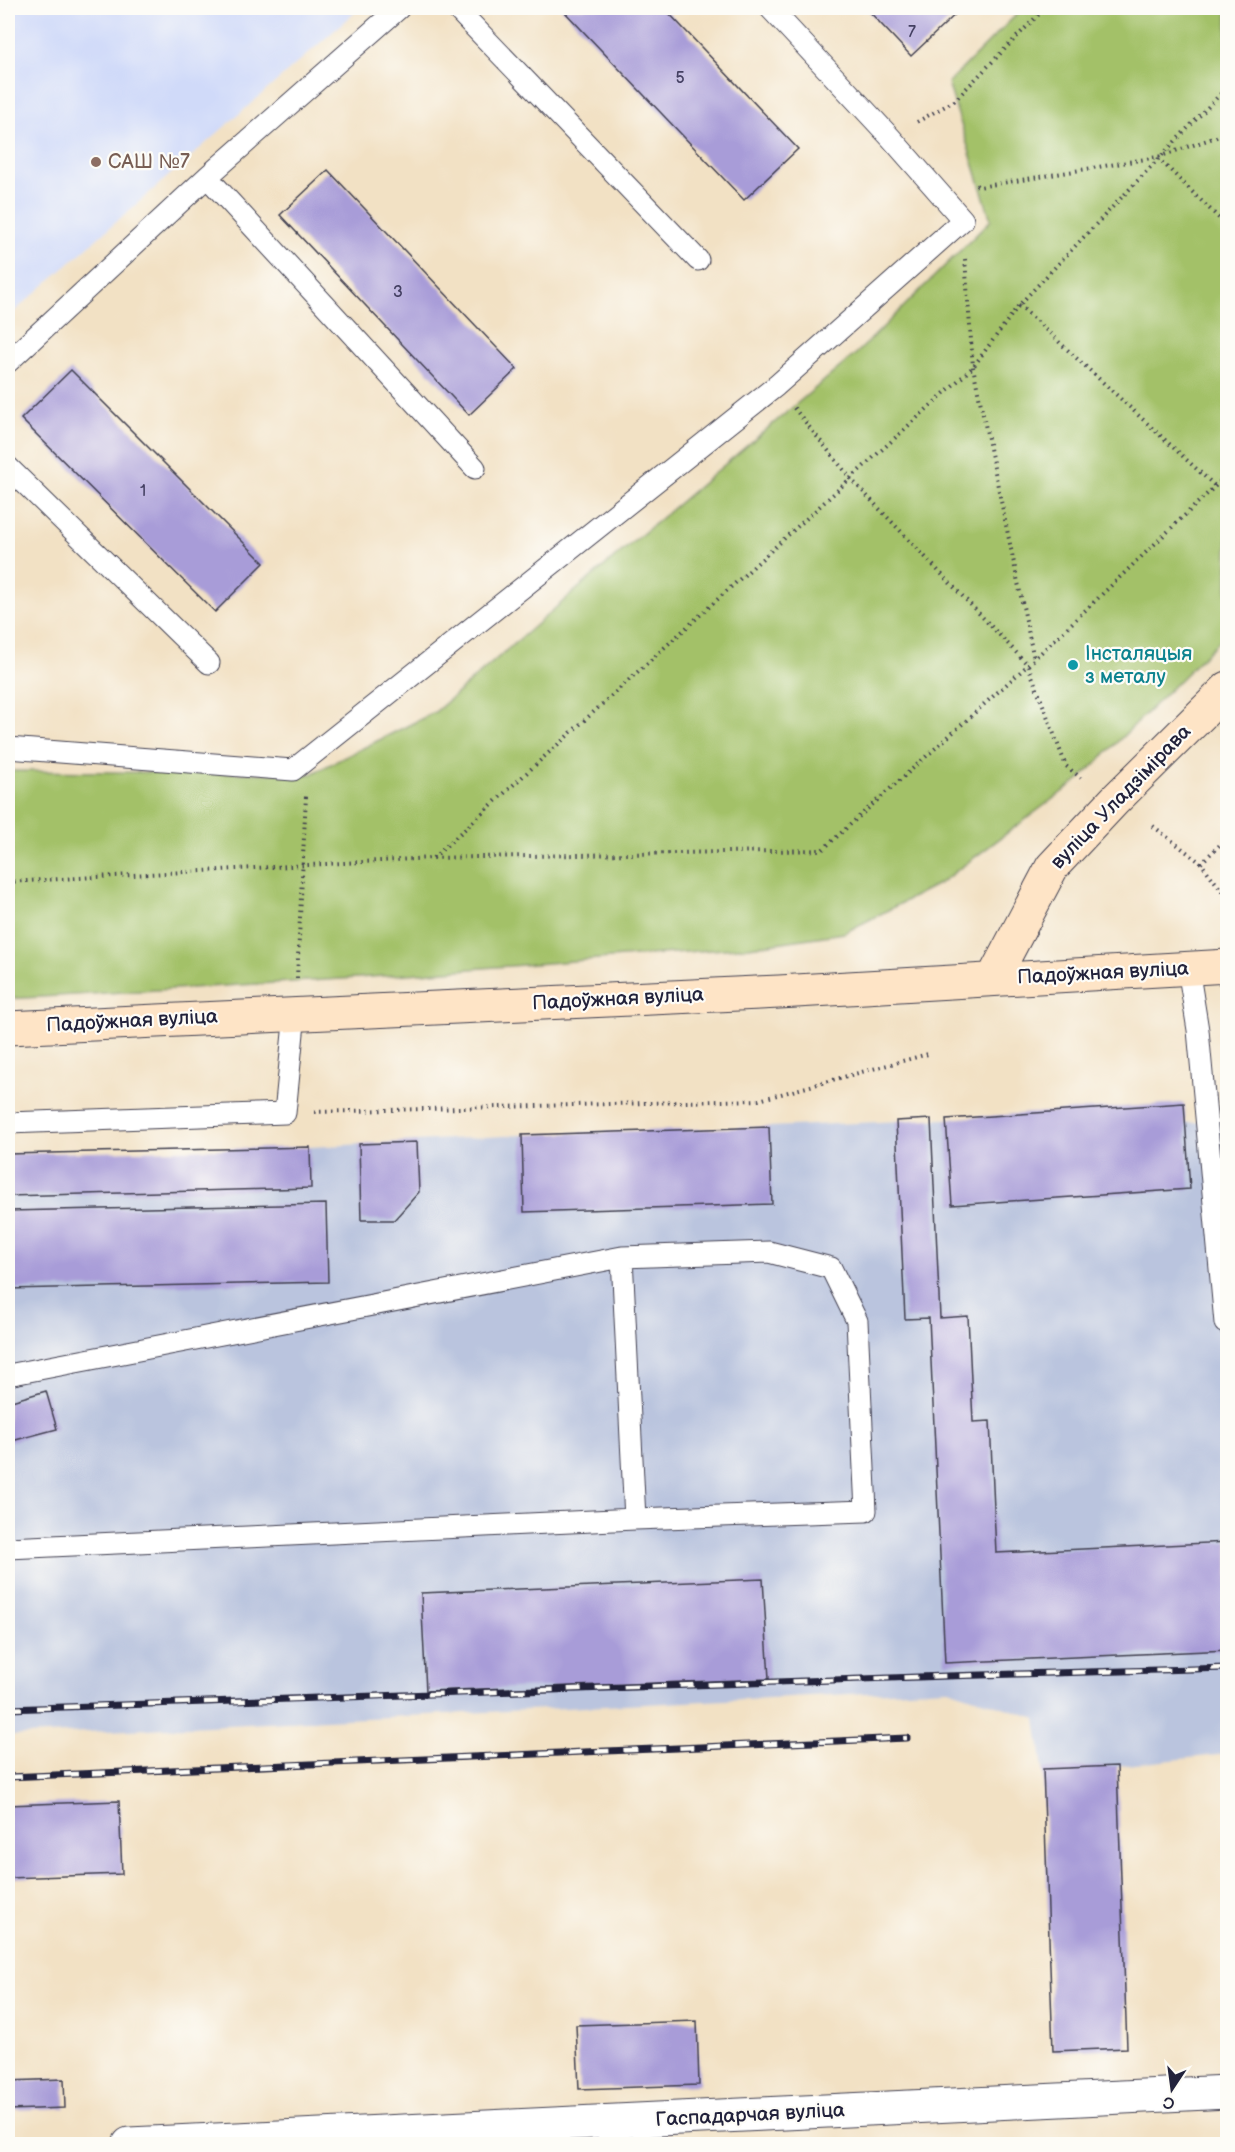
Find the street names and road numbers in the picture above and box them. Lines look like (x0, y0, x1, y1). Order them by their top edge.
street label: вуліца Уладзімірава (1046, 720, 1196, 874)
street label: Падоўжная вуліца (1017, 957, 1190, 989)
street label: Падоўжная вуліца (532, 983, 705, 1015)
street label: Падоўжная вуліца (46, 1005, 219, 1037)
street label: Гаспадарчая вуліца (655, 2098, 845, 2132)

